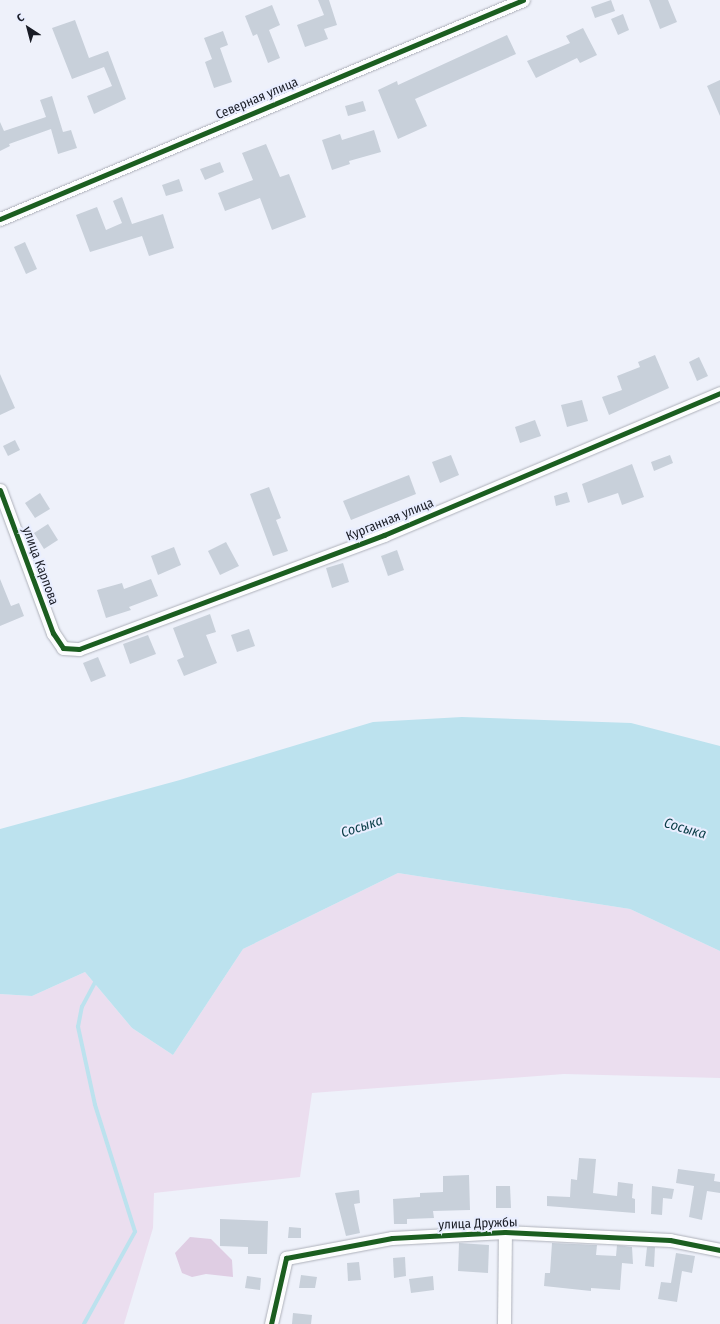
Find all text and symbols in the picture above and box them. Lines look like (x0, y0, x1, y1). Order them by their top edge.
north arrow (8, 8, 48, 48)
text: С (14, 11, 27, 25)
street label: Северная улица (213, 75, 301, 123)
street label: Курганная улица (344, 495, 436, 545)
street label: улица Карпова (19, 525, 61, 607)
water label: Сосыка (339, 812, 385, 842)
water label: Сосыка (662, 815, 708, 843)
street label: улица Дружбы (438, 1215, 518, 1233)

